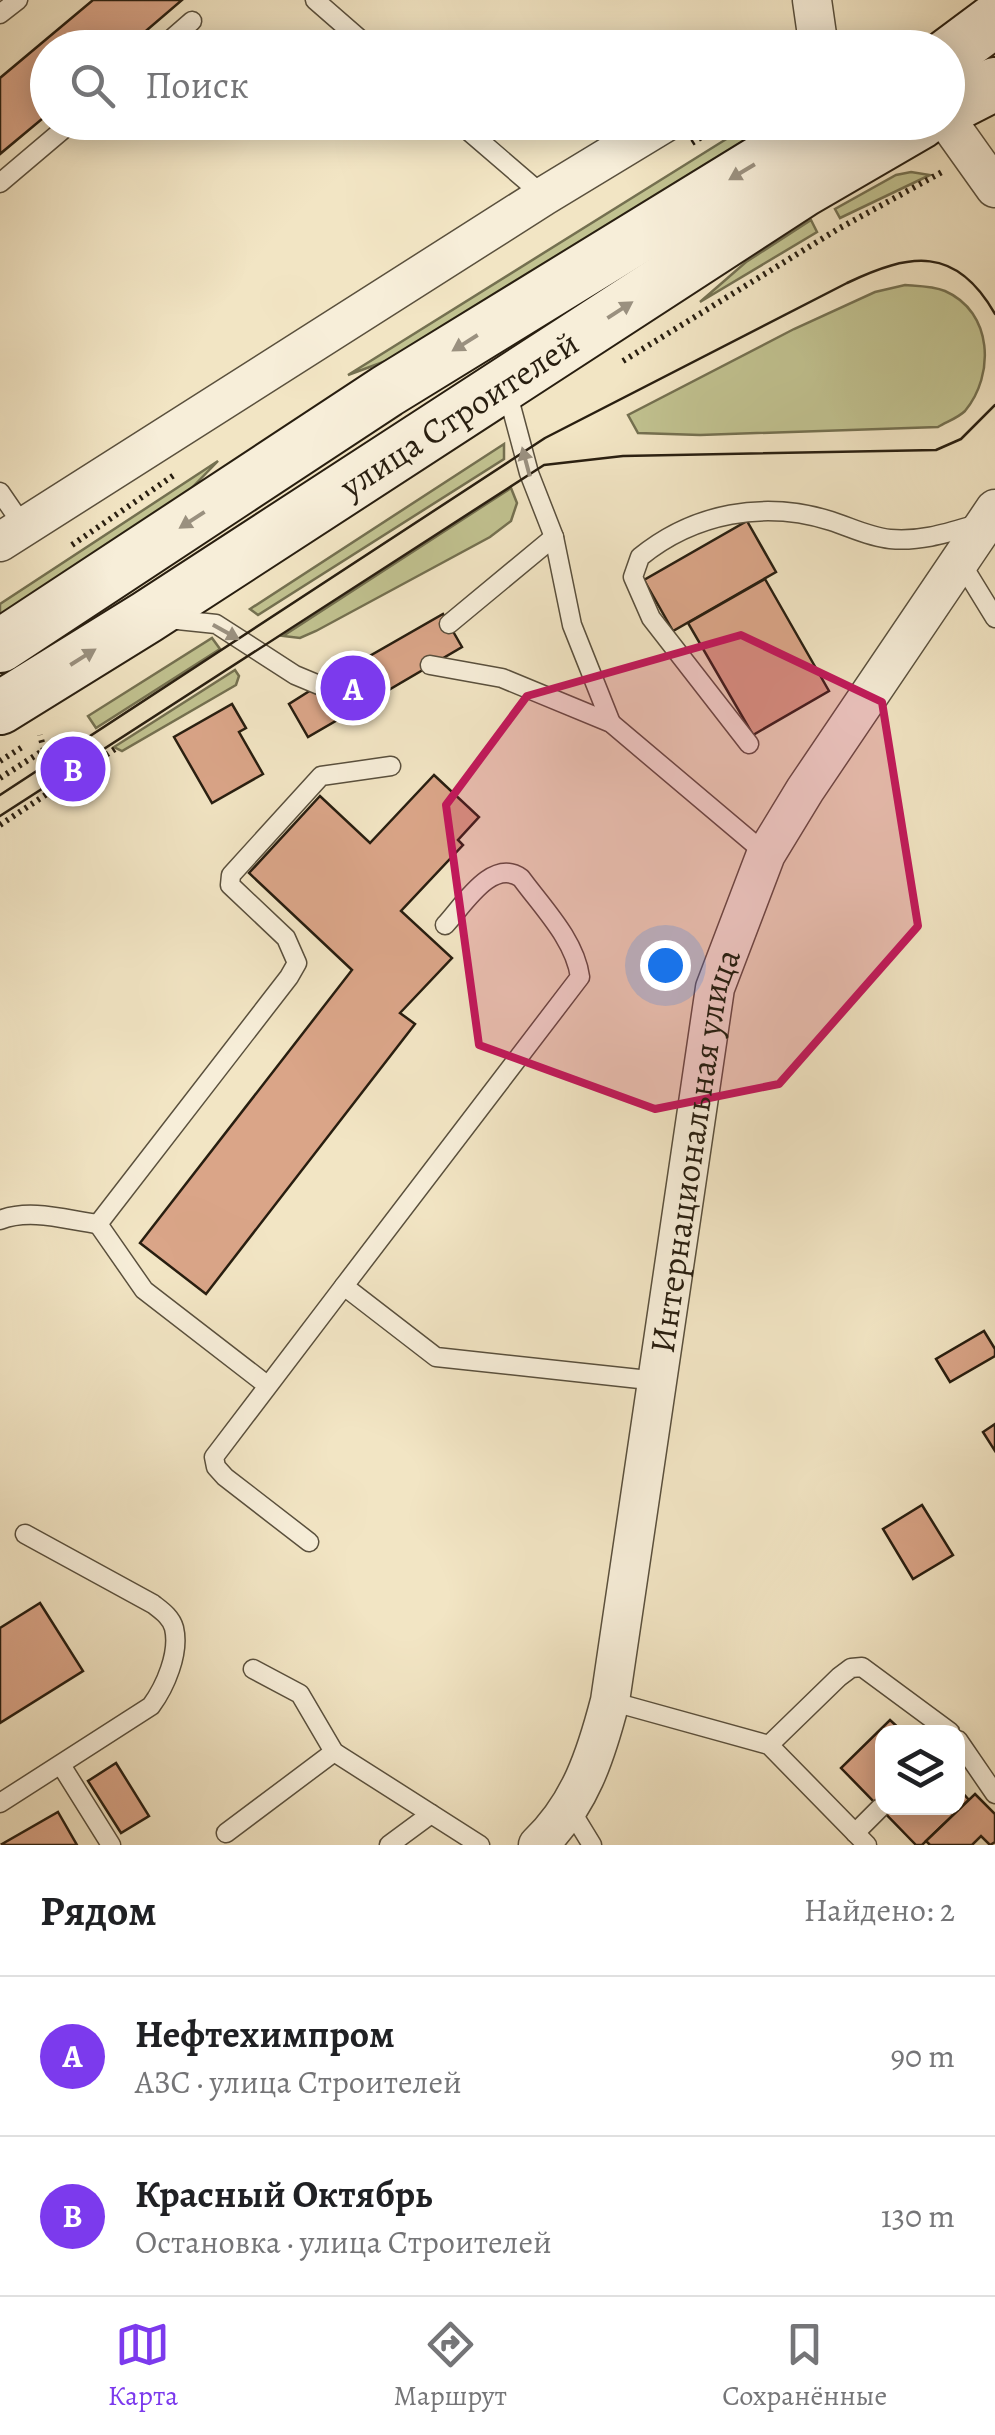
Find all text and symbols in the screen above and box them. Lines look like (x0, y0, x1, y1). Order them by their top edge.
search box (30, 30, 965, 140)
icon: search (65, 58, 120, 113)
text: Поиск (145, 59, 249, 111)
one-way arrow (728, 162, 755, 181)
one-way arrow (607, 301, 634, 319)
street label: улица Строителей (329, 319, 588, 510)
one-way arrow (451, 333, 479, 351)
one-way arrow (518, 446, 534, 477)
one-way arrow (179, 510, 206, 528)
one-way arrow (212, 622, 240, 640)
one-way arrow (69, 649, 97, 666)
pin: A (320, 650, 386, 726)
pin: B (40, 732, 106, 806)
your location (640, 940, 691, 991)
street label: Интернациональная улица (638, 941, 752, 1356)
map controls (875, 1725, 965, 1815)
button: layers (875, 1725, 965, 1815)
text: Рядом (40, 1882, 157, 1939)
text: Найдено: 2 (804, 1888, 955, 1932)
text: Нефтехимпром (135, 2008, 395, 2060)
text: A (62, 2034, 83, 2078)
text: 90 m (890, 2034, 955, 2078)
text: АЗС · улица Строителей (135, 2060, 462, 2104)
text: Красный Октябрь (135, 2168, 432, 2220)
text: B (62, 2194, 83, 2238)
text: 130 m (881, 2194, 955, 2238)
text: Остановка · улица Строителей (135, 2220, 552, 2264)
tab: Карта (108, 2317, 178, 2415)
tab: Маршрут (394, 2317, 507, 2415)
tab: Сохранённые (722, 2317, 887, 2415)

